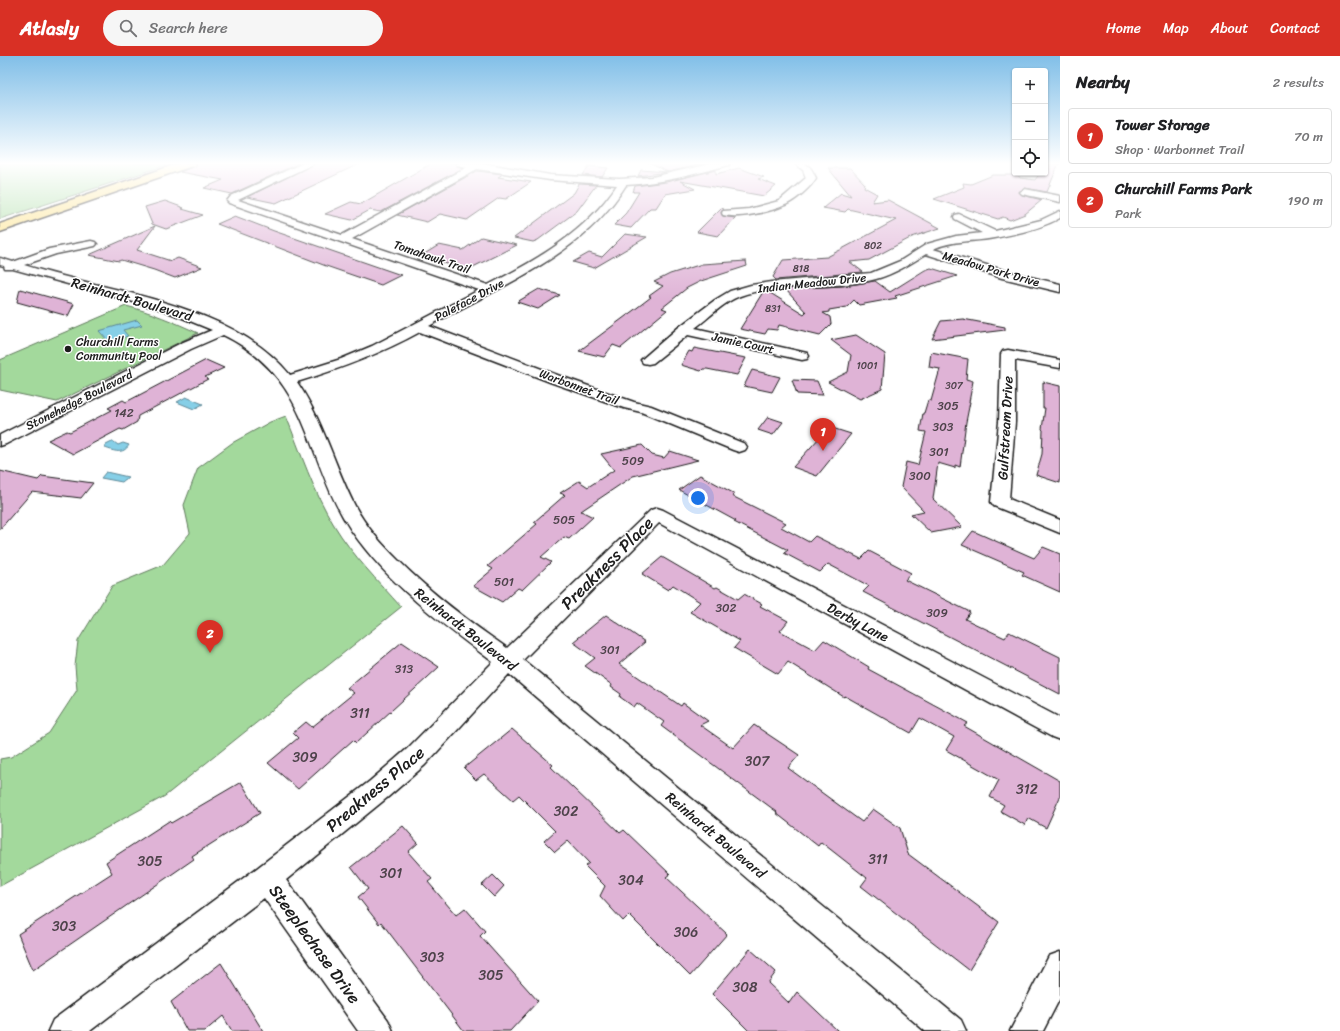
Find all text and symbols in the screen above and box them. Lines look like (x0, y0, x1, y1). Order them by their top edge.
search box (103, 10, 383, 46)
text: Atlasly (20, 12, 79, 45)
text: Search here (149, 15, 228, 41)
text: Home (1106, 16, 1141, 41)
text: Map (1163, 16, 1189, 41)
text: About (1211, 16, 1248, 41)
text: Contact (1270, 16, 1320, 41)
icon: search (117, 17, 139, 39)
text: Nearby (1076, 67, 1130, 97)
map controls (1012, 68, 1048, 176)
button: + (1012, 68, 1048, 104)
text: 2 results (1273, 71, 1324, 94)
button: − (1012, 104, 1048, 140)
text: Tower Storage (1115, 112, 1210, 138)
text: 1 (1087, 125, 1093, 148)
text: 70 m (1294, 125, 1323, 148)
text: Shop · Warbonnet Trail (1115, 138, 1244, 161)
button: locate (1012, 140, 1048, 176)
text: Churchill Farms Park (1115, 176, 1252, 202)
text: 2 (1086, 189, 1094, 212)
text: 190 m (1288, 189, 1323, 212)
text: Park (1115, 202, 1142, 225)
street label: Tomahawk Trail (390, 234, 474, 281)
house number: 802 (864, 237, 882, 255)
street label: Meadow Park Drive (940, 245, 1042, 293)
house number: 818 (793, 260, 809, 278)
street label: Indian Meadow Drive (756, 266, 867, 300)
street label: Reinhardt Boulevard (68, 270, 197, 329)
street label: Paleface Drive (430, 272, 508, 328)
house number: 831 (765, 300, 781, 318)
street label: Jamie Court (709, 325, 776, 360)
place label: Churchill Farms Community Pool (76, 331, 162, 367)
marker: Churchill Farms Community Pool (63, 344, 73, 354)
house number: 1001 (856, 357, 878, 375)
street label: Warbonnet Trail (536, 362, 623, 412)
street label: Stonehedge Boulevard (22, 363, 137, 437)
street label: Gulfstream Drive (990, 375, 1021, 481)
house number: 307 (945, 377, 964, 395)
house number: 305 (937, 395, 959, 417)
house number: 142 (114, 402, 134, 424)
house number: 303 (933, 416, 954, 438)
pin: 1 (810, 418, 836, 451)
house number: 301 (929, 441, 949, 463)
house number: 509 (622, 450, 644, 472)
house number: 300 (909, 465, 931, 487)
your location (688, 488, 708, 508)
house number: 505 (553, 509, 575, 531)
street label: Preakness Place (553, 509, 661, 617)
house number: 501 (494, 571, 514, 593)
street label: Reinhardt Boulevard (409, 581, 524, 679)
street label: Derby Lane (822, 596, 894, 649)
house number: 302 (715, 597, 737, 619)
house number: 309 (926, 602, 948, 624)
pin: 2 (197, 620, 223, 653)
house number: 301 (600, 639, 620, 661)
house number: 313 (395, 658, 414, 680)
house number: 311 (350, 701, 370, 726)
street label: Preakness Place (319, 738, 432, 840)
house number: 309 (292, 745, 318, 770)
house number: 307 (745, 749, 770, 774)
house number: 312 (1016, 777, 1038, 802)
street label: Reinhardt Boulevard (660, 786, 773, 886)
house number: 302 (554, 799, 578, 824)
house number: 311 (868, 847, 888, 872)
house number: 305 (137, 849, 163, 874)
house number: 301 (380, 861, 402, 886)
house number: 304 (618, 868, 644, 893)
street label: Steeplechase Drive (261, 878, 369, 1011)
house number: 303 (52, 914, 76, 939)
house number: 306 (674, 920, 698, 945)
house number: 303 (420, 945, 444, 970)
house number: 305 (478, 963, 504, 988)
house number: 308 (733, 975, 758, 1000)

